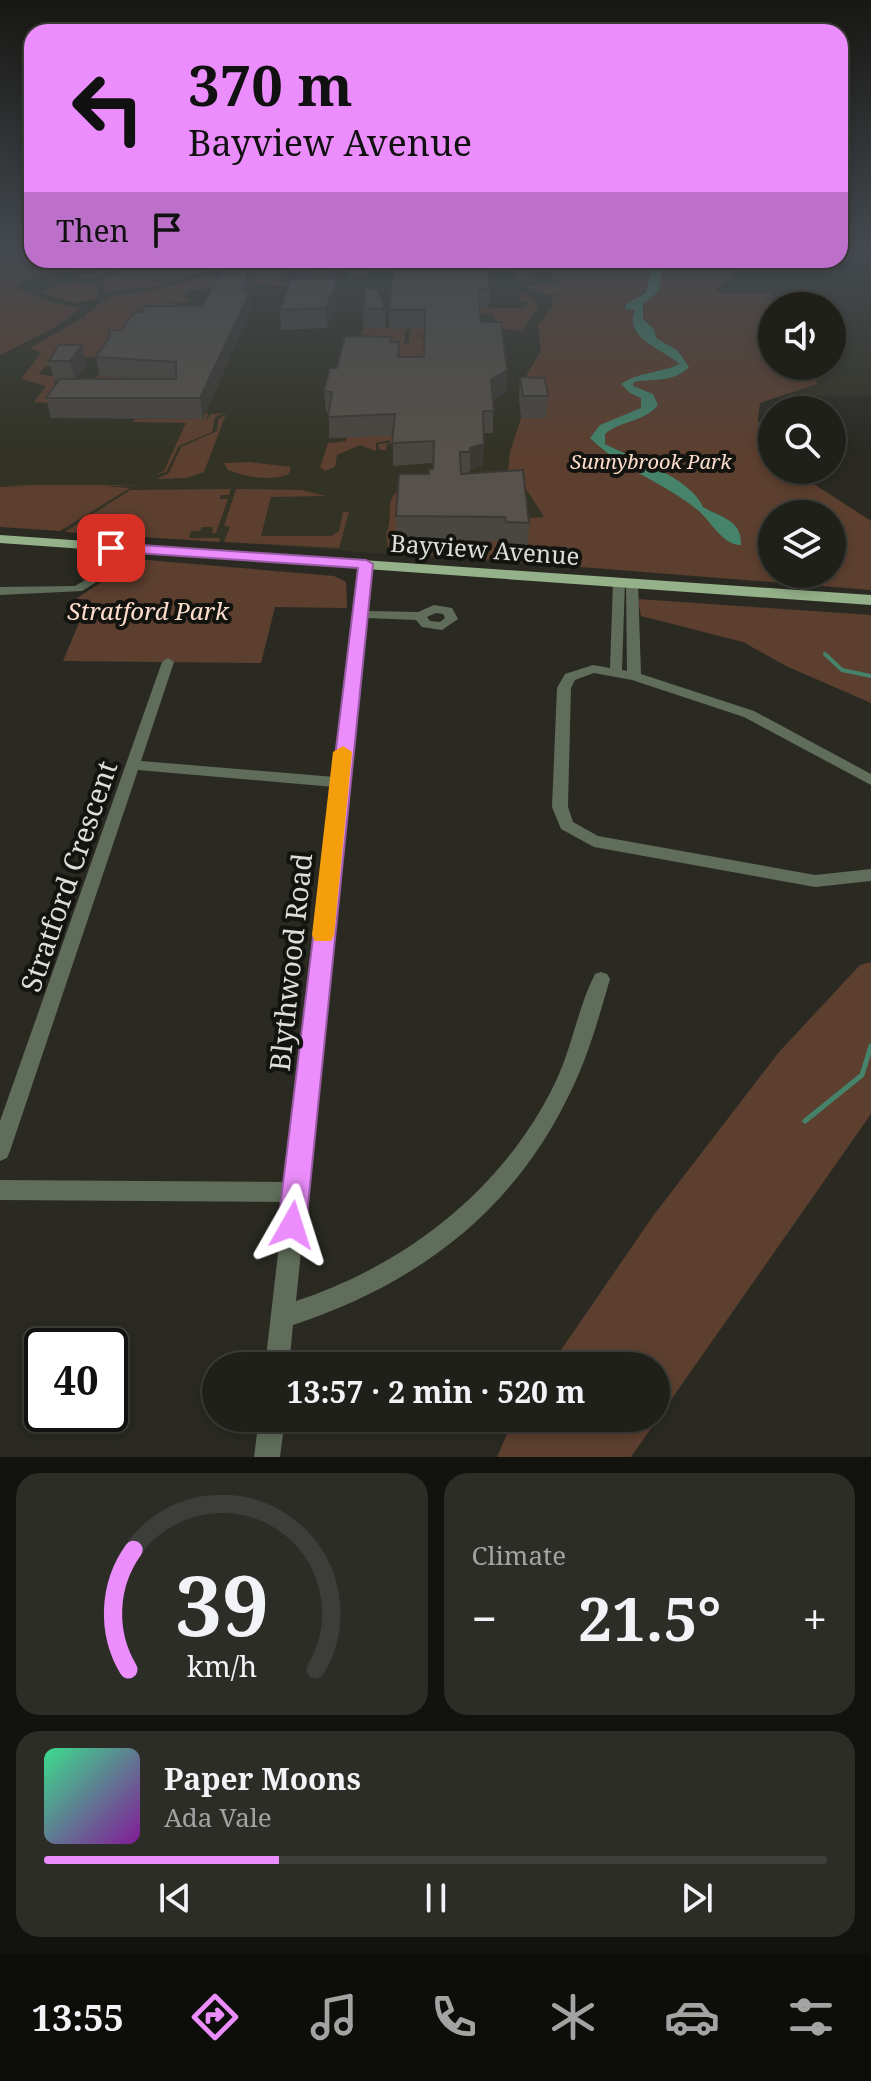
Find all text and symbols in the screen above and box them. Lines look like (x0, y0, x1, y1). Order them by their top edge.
text: 370 m (188, 46, 353, 122)
icon: left (56, 56, 160, 160)
text: Bayview Avenue (188, 118, 472, 167)
icon: arrive (145, 208, 189, 252)
text: Then (56, 210, 129, 251)
map controls (758, 292, 846, 588)
button: sound (758, 292, 846, 380)
button: search (758, 396, 846, 484)
park label: Sunnybrook Park (570, 448, 732, 475)
button: layers (758, 500, 846, 588)
pin (77, 514, 145, 582)
icon: arrive (89, 526, 133, 570)
street label: Bayview Avenue (389, 526, 581, 572)
park label: Stratford Park (67, 594, 230, 627)
street label: Stratford Crescent (11, 755, 125, 997)
street label: Blythwood Road (260, 851, 320, 1073)
position arrow (250, 1183, 334, 1267)
speed limit sign: 40 (24, 1328, 128, 1432)
text: 13:57 · 2 min · 520 m (287, 1371, 585, 1412)
text: Climate (472, 1537, 566, 1573)
text: 39 (175, 1547, 269, 1660)
text: 21.5° (578, 1577, 721, 1659)
text: − (472, 1588, 497, 1648)
text: + (802, 1588, 827, 1648)
text: km/h (187, 1646, 257, 1685)
text: Paper Moons (164, 1758, 361, 1799)
text: Ada Vale (164, 1799, 272, 1835)
icon: previous (153, 1876, 197, 1920)
icon: pause (414, 1876, 458, 1920)
icon: next (675, 1876, 719, 1920)
icon: directions (187, 1989, 243, 2045)
icon: music (306, 1989, 362, 2045)
icon: phone (426, 1989, 482, 2045)
icon: climate (545, 1989, 601, 2045)
icon: car (664, 1989, 720, 2045)
icon: filters (783, 1989, 839, 2045)
text: 13:55 (32, 1993, 124, 2042)

